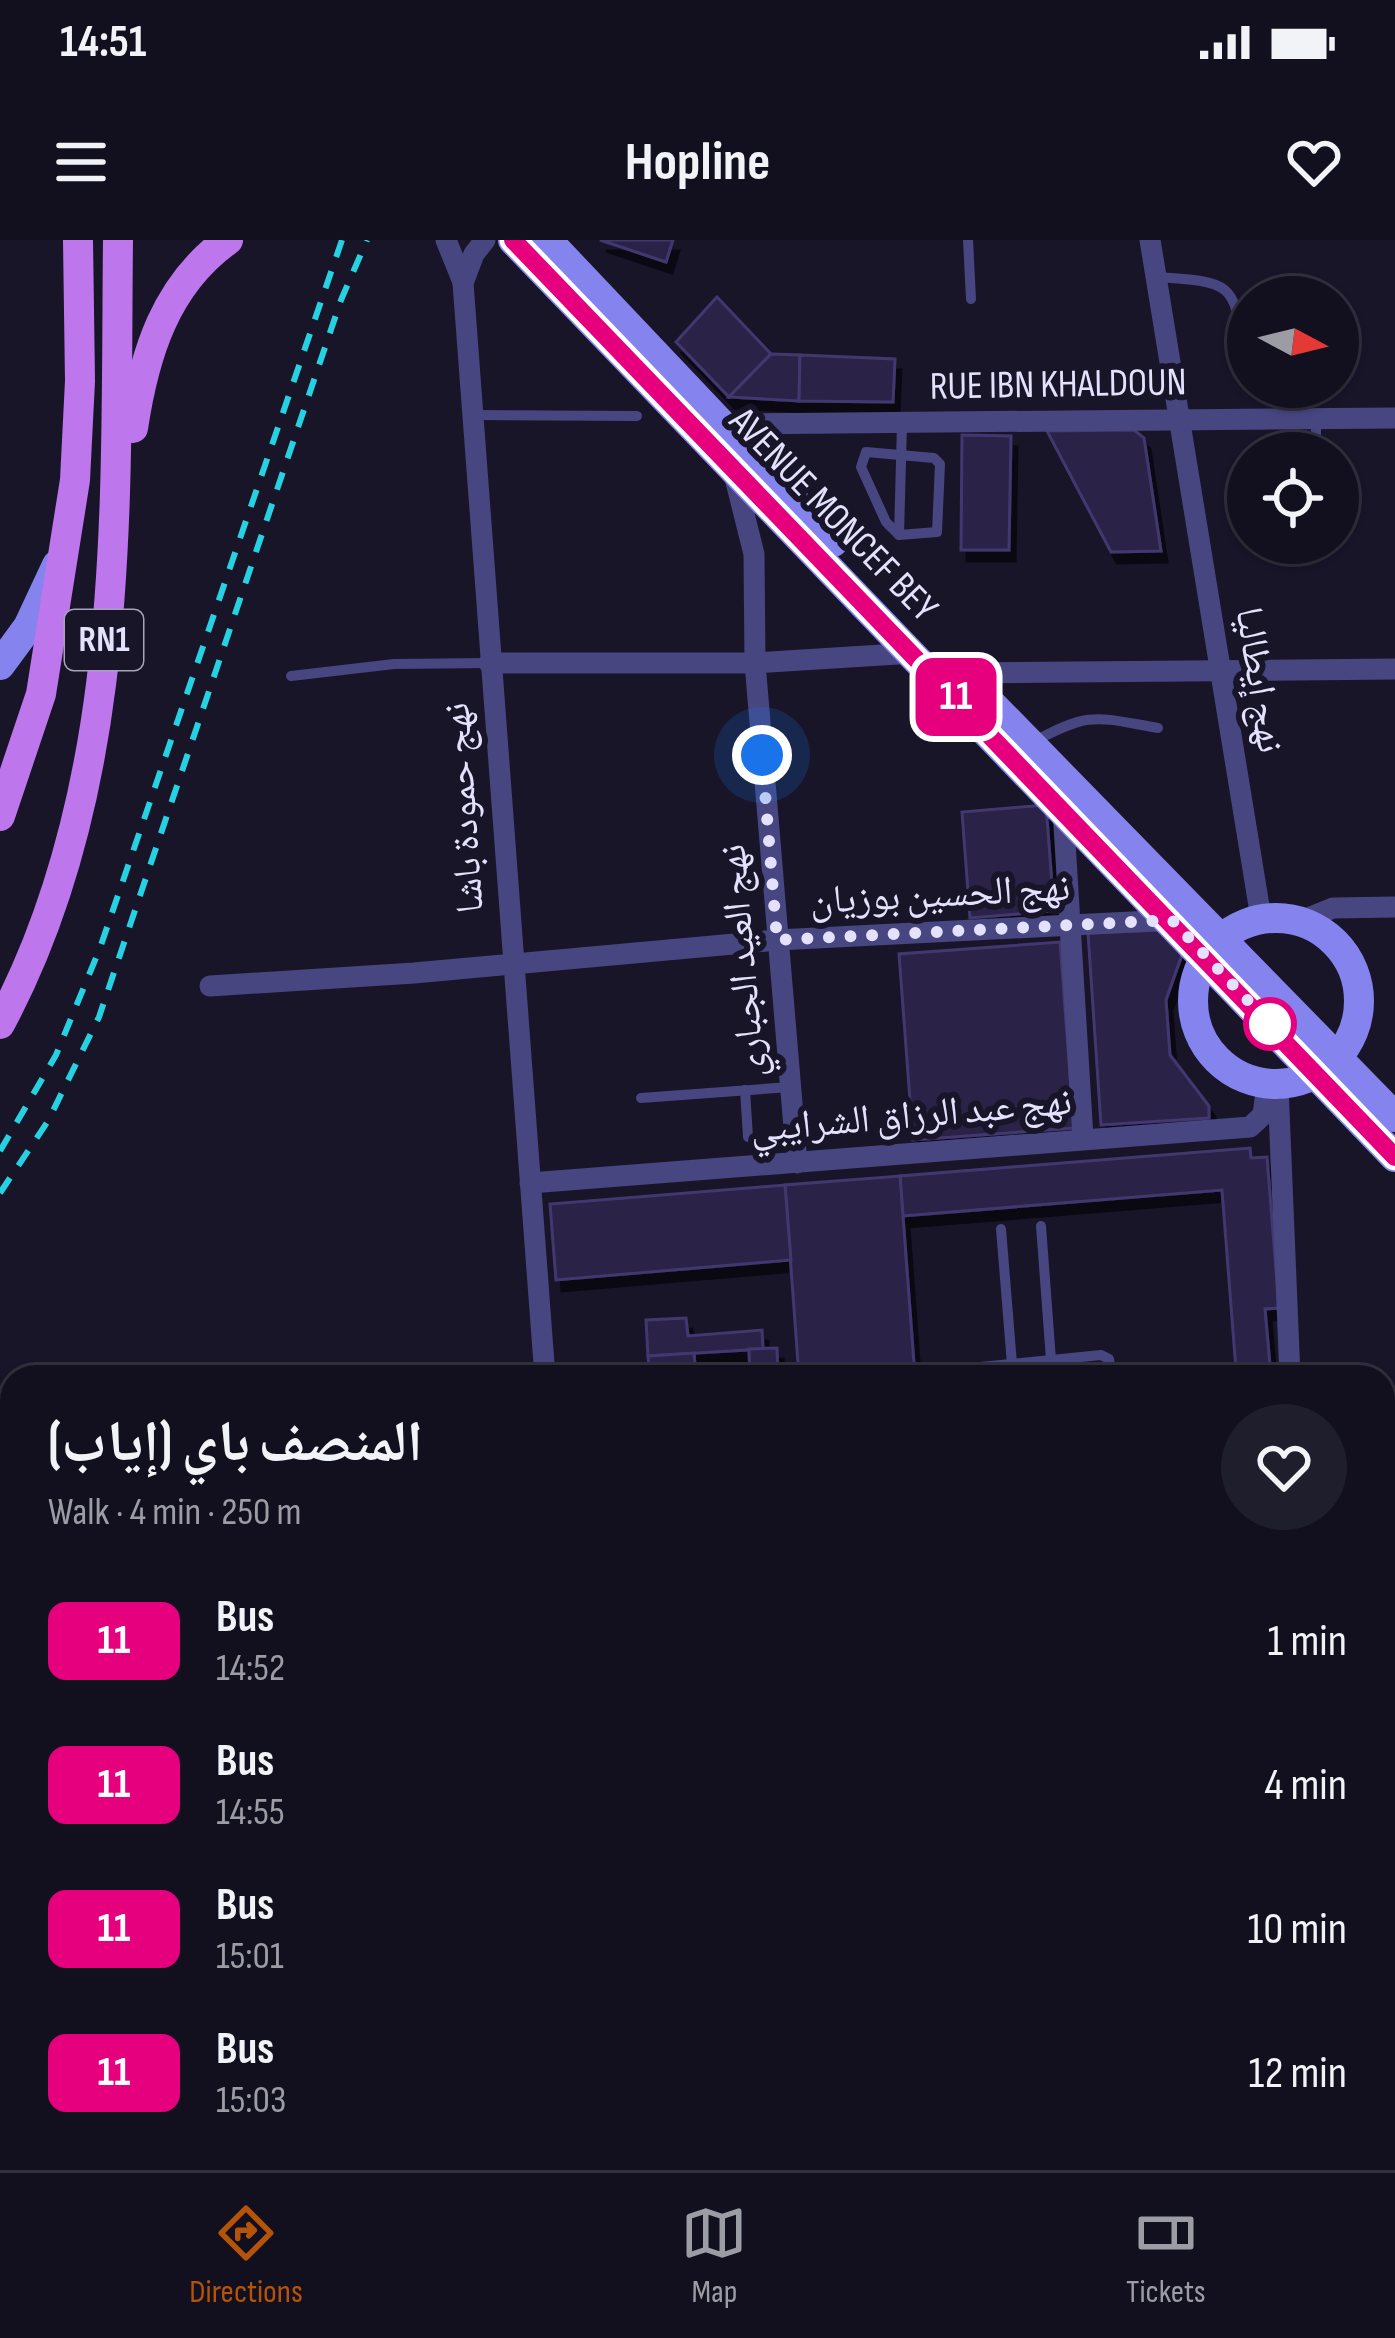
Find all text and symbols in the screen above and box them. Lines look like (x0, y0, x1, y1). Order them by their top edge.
text: 14:51 (60, 15, 146, 70)
icon: menu (48, 129, 114, 195)
icon: heart (1281, 129, 1347, 195)
text: Hopline (625, 130, 770, 195)
north arrow (1227, 276, 1359, 408)
map controls (1227, 276, 1359, 564)
street label: RUE IBN KHALDOUN (929, 359, 1187, 411)
street label: AVENUE MONCEF BEY (718, 398, 947, 632)
button: locate (1227, 432, 1359, 564)
street label: نهج إيطاليا (1224, 604, 1294, 756)
road number: RN1 (65, 610, 143, 670)
line badge: 11 (902, 658, 1010, 736)
text: 11 (940, 671, 972, 722)
street label: نهج حمودة باشا (433, 701, 495, 915)
your location (732, 725, 792, 785)
street label: نهج العيد الجباري (709, 842, 782, 1080)
street label: نهج الحسين بوزيان (809, 865, 1071, 925)
unlabelled marker (1245, 999, 1295, 1049)
street label: نهج عبد الرزاق الشرايبي (748, 1079, 1074, 1159)
button: heart (1221, 1404, 1347, 1530)
text: المنصف باي (إياب) (48, 1410, 423, 1478)
text: Walk · 4 min · 250 m (48, 1489, 302, 1536)
text: Bus (216, 1590, 274, 1645)
text: 1 min (1268, 1614, 1347, 1669)
text: 11 (98, 1615, 130, 1666)
text: 14:52 (216, 1645, 285, 1692)
text: Bus (216, 1734, 274, 1789)
text: 4 min (1265, 1758, 1347, 1813)
text: 11 (98, 1759, 130, 1810)
text: 14:55 (216, 1789, 285, 1836)
text: Bus (216, 1878, 274, 1933)
text: 10 min (1248, 1902, 1347, 1957)
text: 11 (98, 1903, 130, 1954)
text: 15:01 (216, 1933, 284, 1980)
text: Bus (216, 2022, 274, 2077)
text: 12 min (1249, 2046, 1347, 2101)
text: 11 (98, 2047, 130, 2098)
text: 15:03 (216, 2077, 286, 2124)
tab: Directions (189, 2200, 303, 2312)
tab: Map (681, 2200, 747, 2312)
tab: Tickets (1126, 2200, 1206, 2312)

